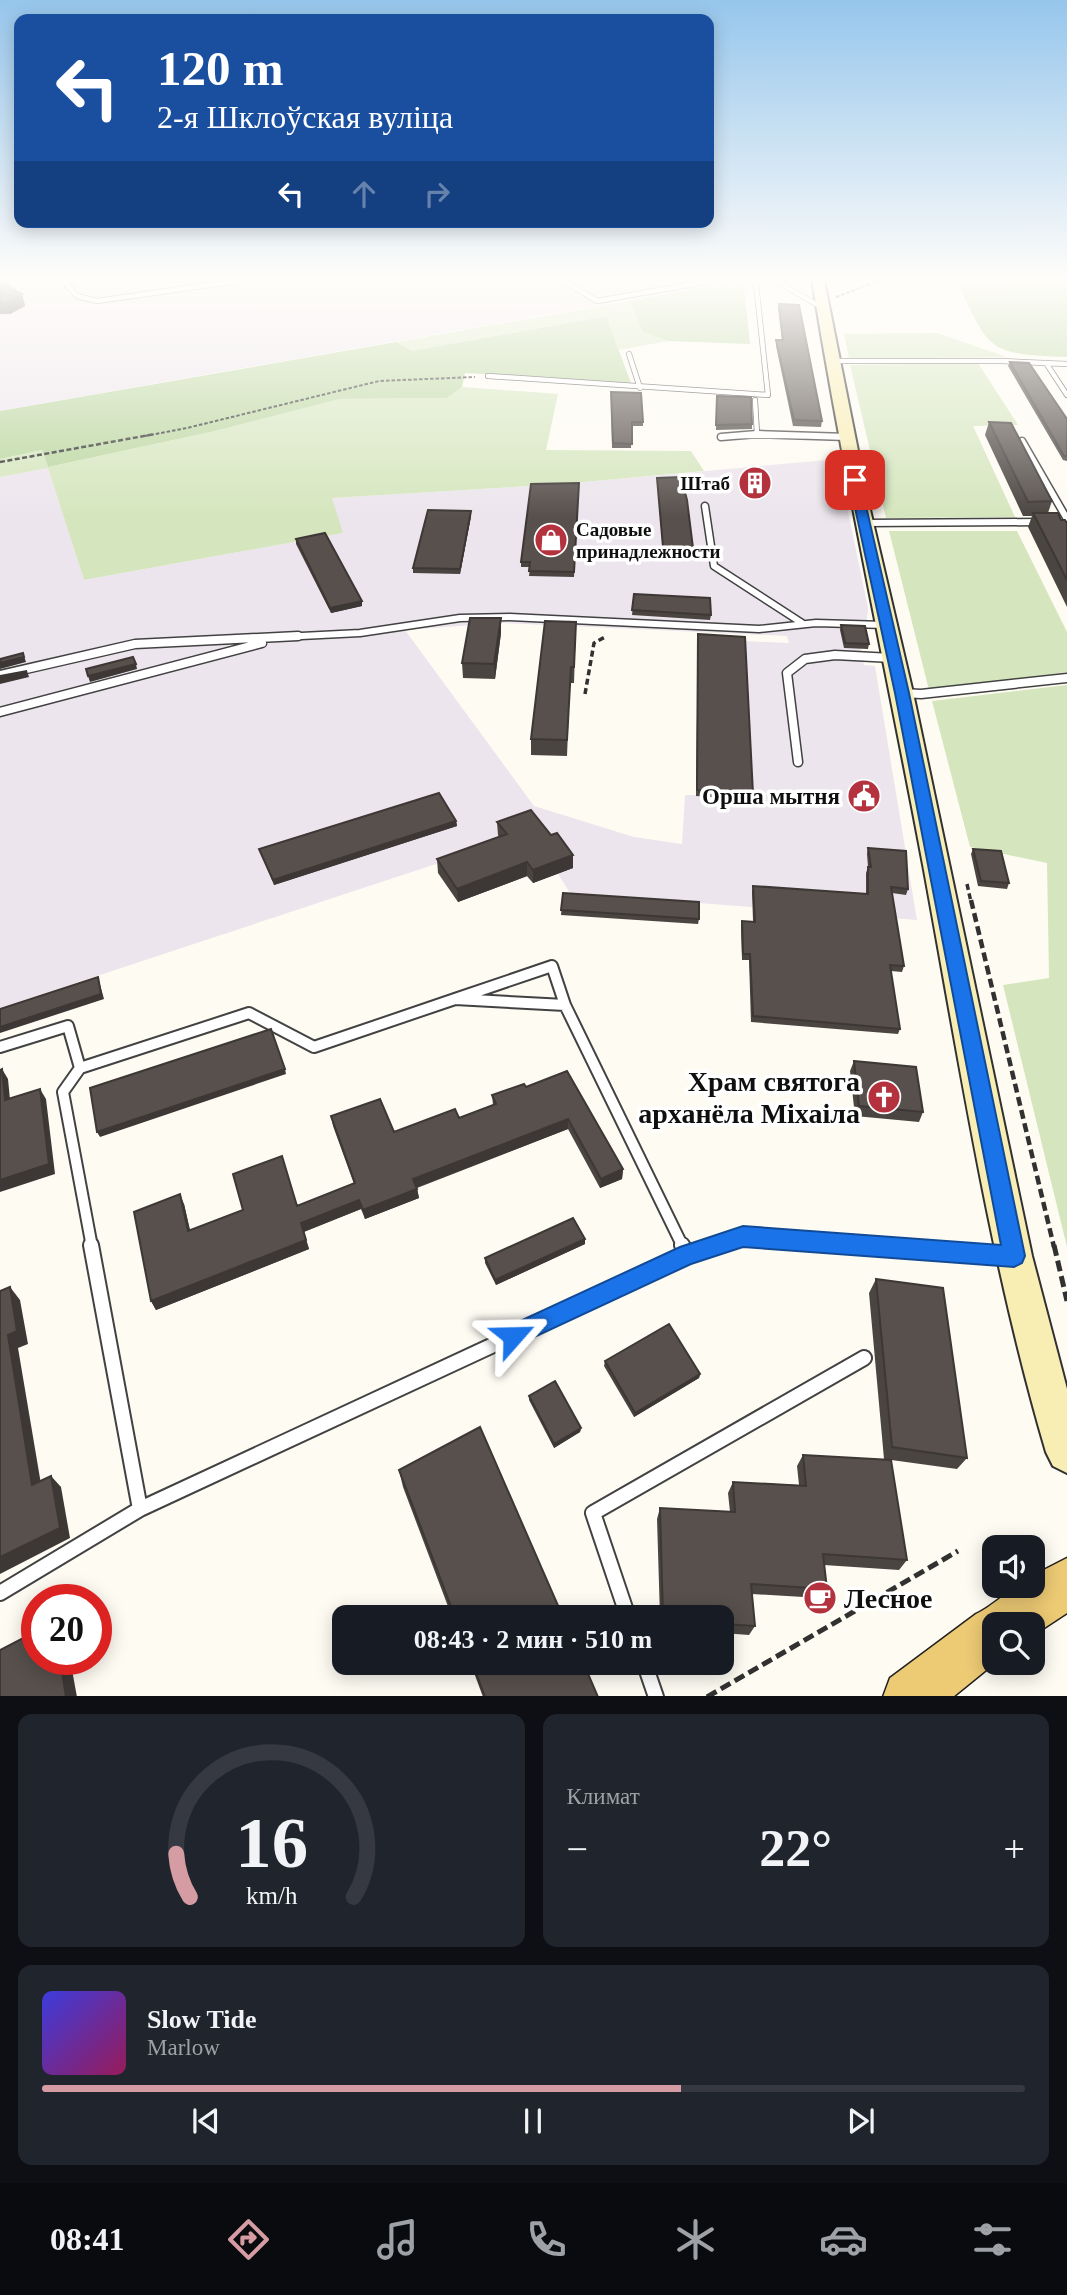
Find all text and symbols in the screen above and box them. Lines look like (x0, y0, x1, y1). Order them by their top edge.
text: 120 m (157, 41, 284, 96)
icon: left (42, 42, 133, 133)
text: 2-я Шклоўская вуліца (157, 99, 453, 135)
icon: left (272, 175, 310, 213)
icon: ahead (345, 175, 383, 213)
icon: right (418, 175, 456, 213)
pin (825, 450, 885, 510)
icon: arrive (836, 461, 874, 499)
building icon: Штаб (736, 464, 774, 502)
place label: Штаб (681, 473, 730, 494)
place label: Садовые принадлежности (576, 519, 721, 562)
shop icon: Садовые принадлежности (532, 521, 570, 559)
public building icon: Орша мытня (845, 777, 883, 815)
place label: Орша мытня (702, 784, 840, 809)
place label: Храм святога арханёла Міхаіла (638, 1066, 860, 1129)
church icon: Храм святога арханёла Міхаіла (865, 1078, 903, 1116)
position arrow (476, 1299, 550, 1373)
map controls (982, 1535, 1045, 1675)
button: sound (982, 1535, 1045, 1598)
cafe icon: Лесное (801, 1579, 839, 1617)
place label: Лесное (844, 1583, 932, 1614)
speed limit sign: 20 (21, 1584, 112, 1675)
button: search (982, 1612, 1045, 1675)
text: 08:43 · 2 мин · 510 m (414, 1625, 652, 1654)
text: Климат (567, 1784, 640, 1809)
text: 16 (235, 1802, 308, 1883)
text: 22° (759, 1820, 832, 1877)
text: − (567, 1828, 588, 1870)
text: + (1004, 1828, 1025, 1870)
text: km/h (246, 1881, 297, 1908)
text: Slow Tide (147, 2005, 257, 2034)
text: Marlow (147, 2035, 220, 2060)
icon: previous (187, 2102, 225, 2140)
icon: pause (514, 2102, 552, 2140)
icon: next (842, 2102, 880, 2140)
icon: directions (224, 2215, 273, 2264)
icon: music (373, 2215, 422, 2264)
icon: phone (522, 2215, 571, 2264)
icon: climate (671, 2215, 720, 2264)
icon: car (819, 2215, 868, 2264)
icon: filters (968, 2215, 1017, 2264)
text: 08:41 (50, 2221, 125, 2257)

